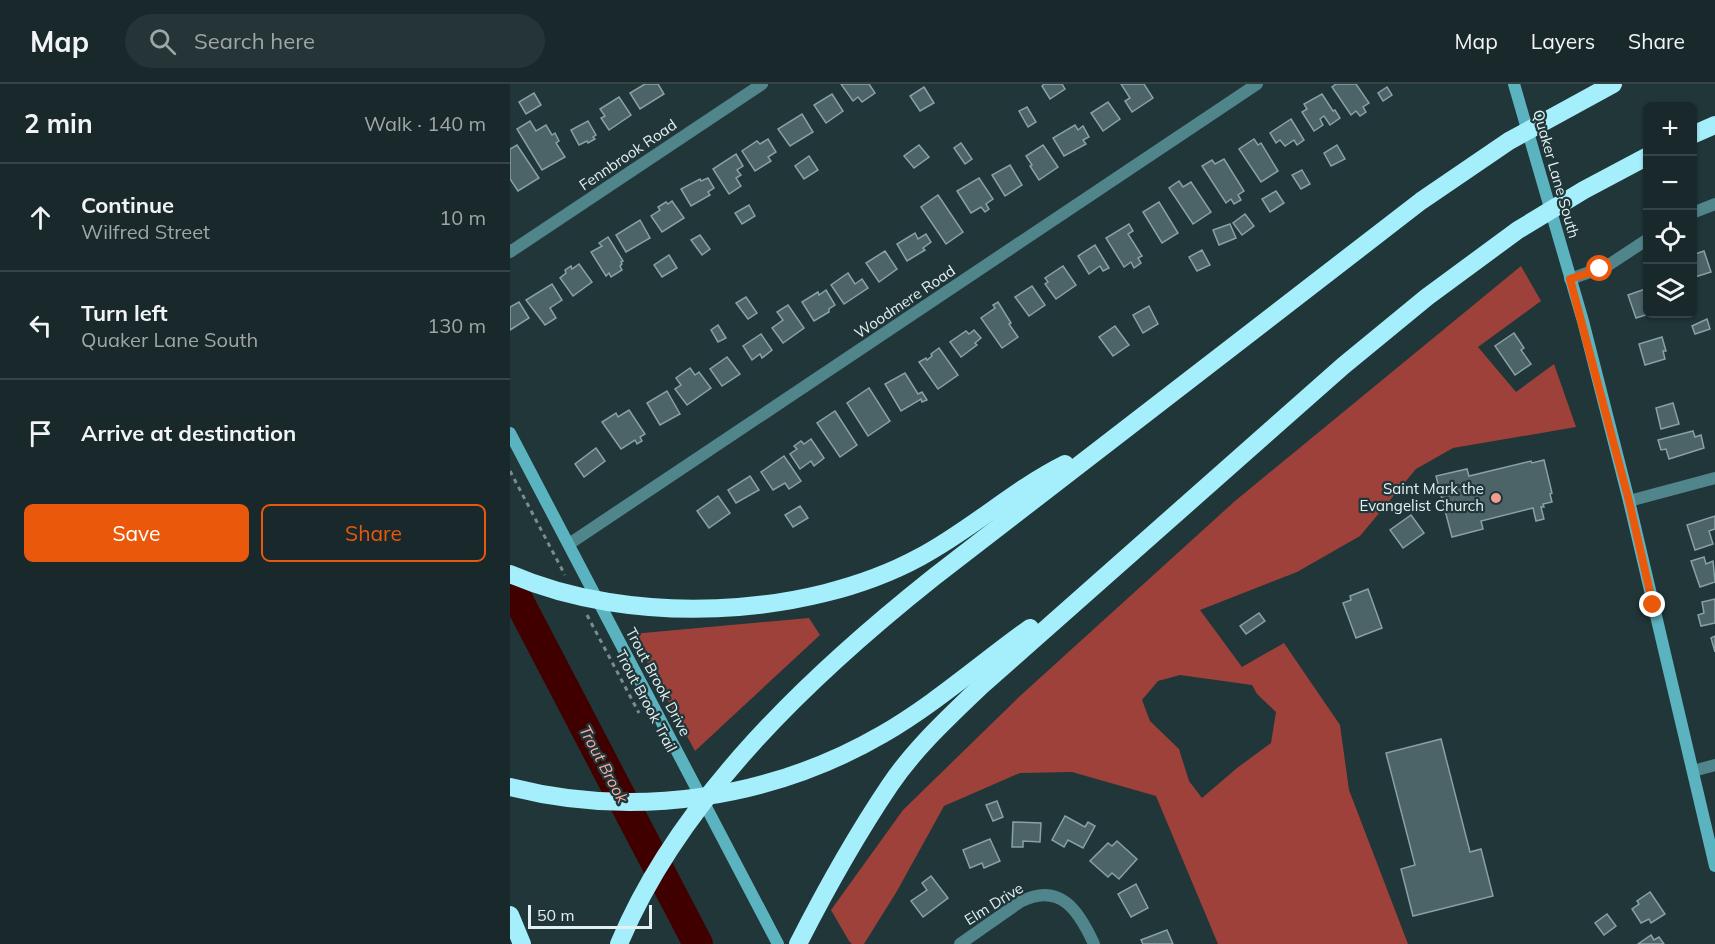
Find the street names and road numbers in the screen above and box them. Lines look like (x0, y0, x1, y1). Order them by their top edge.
street label: Quaker Lane South (1529, 107, 1584, 240)
street label: Fennbrook Road (575, 115, 680, 194)
street label: Woodmere Road (851, 261, 959, 342)
street label: Trout Brook Drive (622, 624, 695, 739)
street label: Trout Brook Trail (611, 646, 681, 755)
street label: Elm Drive (961, 878, 1027, 929)

